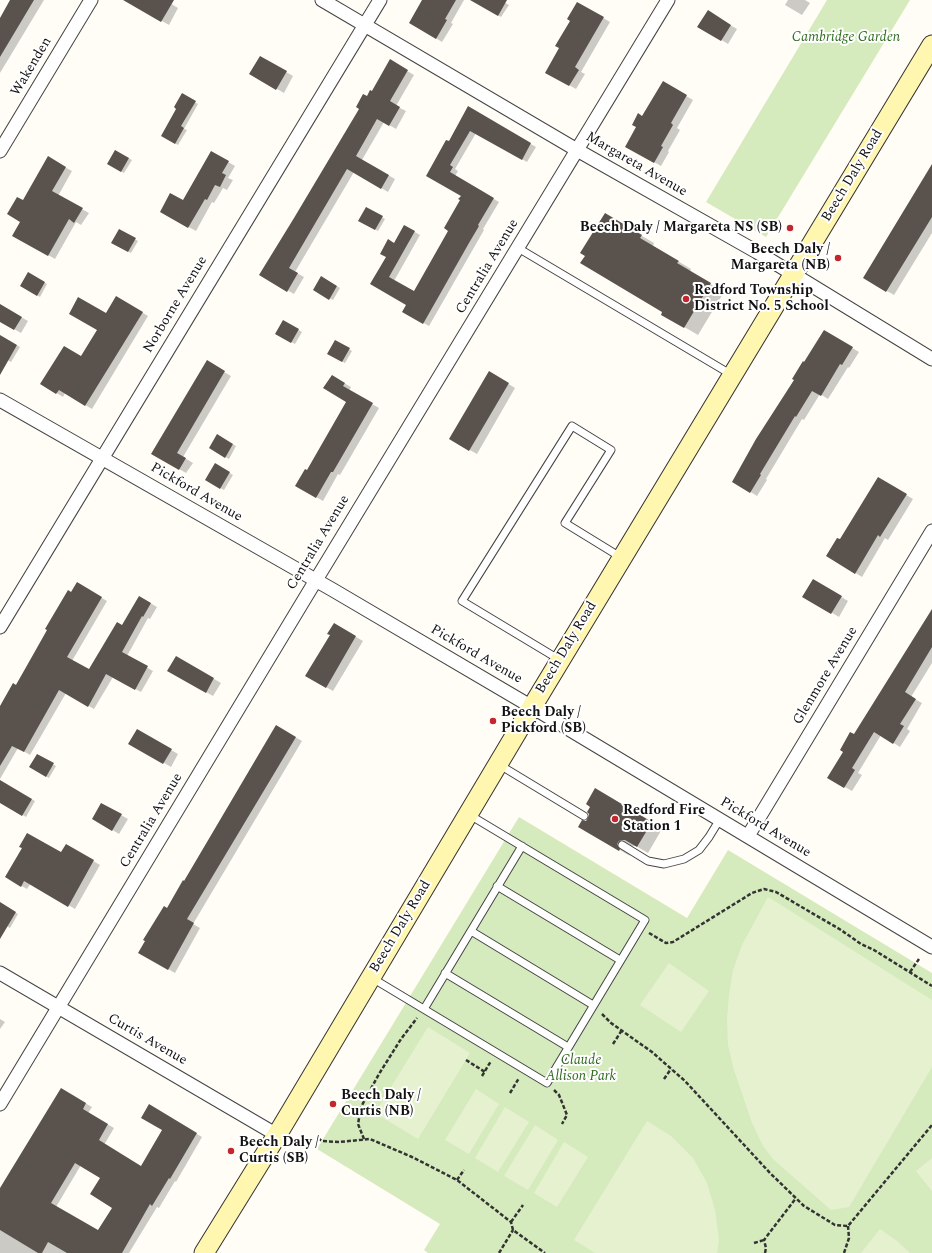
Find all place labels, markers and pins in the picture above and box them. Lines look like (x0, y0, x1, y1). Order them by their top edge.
place label: Beech Daly / Margareta NS (SB) (580, 220, 782, 236)
marker: Beech Daly / Margareta NS (SB) (785, 223, 795, 233)
place label: Beech Daly / Margareta (NB) (731, 242, 830, 274)
marker: Beech Daly / Margareta (NB) (833, 253, 843, 263)
place label: Redford Township District No. 5 School (694, 283, 829, 316)
marker: Redford Township District No. 5 School (681, 294, 691, 304)
place label: Beech Daly / Pickford (SB) (501, 705, 586, 738)
marker: Beech Daly / Pickford (SB) (488, 716, 498, 726)
place label: Redford Fire Station 1 (623, 803, 705, 836)
marker: Redford Fire Station 1 (610, 814, 620, 824)
place label: Beech Daly / Curtis (NB) (341, 1088, 421, 1120)
marker: Beech Daly / Curtis (NB) (328, 1099, 338, 1109)
place label: Beech Daly / Curtis (SB) (239, 1135, 319, 1168)
marker: Beech Daly / Curtis (SB) (226, 1146, 236, 1156)

